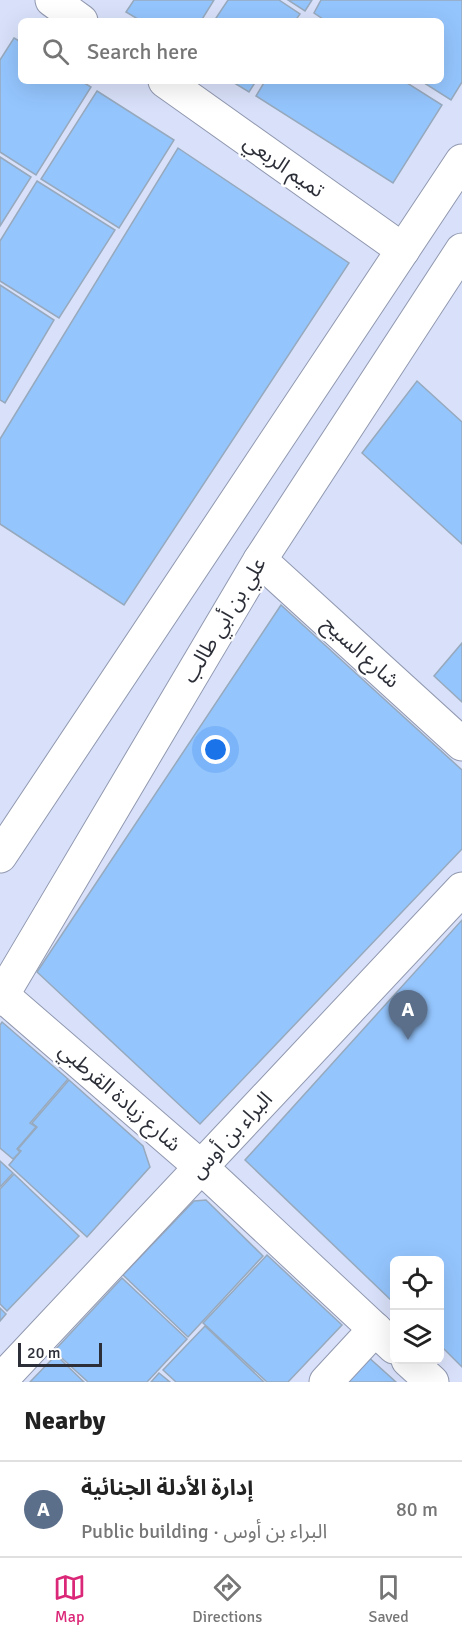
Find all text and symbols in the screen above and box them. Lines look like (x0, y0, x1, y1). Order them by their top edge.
search box (18, 18, 444, 84)
icon: search (39, 35, 72, 68)
text: Search here (87, 38, 198, 65)
street label: تميم الربعي (237, 129, 329, 206)
street label: علي بن أبي طالب (176, 552, 274, 689)
street label: شارع السيح (316, 610, 405, 695)
your location (201, 735, 230, 764)
pin: A (388, 990, 428, 1040)
street label: شارع زيادة القرطبي (52, 1037, 186, 1159)
street label: البراء بن أوس (184, 1086, 278, 1184)
map controls (390, 1256, 444, 1364)
button: locate (390, 1256, 444, 1310)
button: layers (390, 1310, 444, 1364)
scale bar (18, 1340, 102, 1368)
text: 20 m (27, 1343, 61, 1363)
text: Nearby (24, 1405, 105, 1437)
text: إدارة الأدلة الجنائية (81, 1474, 253, 1501)
text: A (37, 1497, 50, 1522)
text: 80 m (396, 1497, 438, 1522)
text: Public building · البراء بن أوس (81, 1519, 327, 1544)
tab: Map (53, 1571, 86, 1627)
tab: Directions (192, 1571, 262, 1627)
tab: Saved (369, 1571, 409, 1627)

